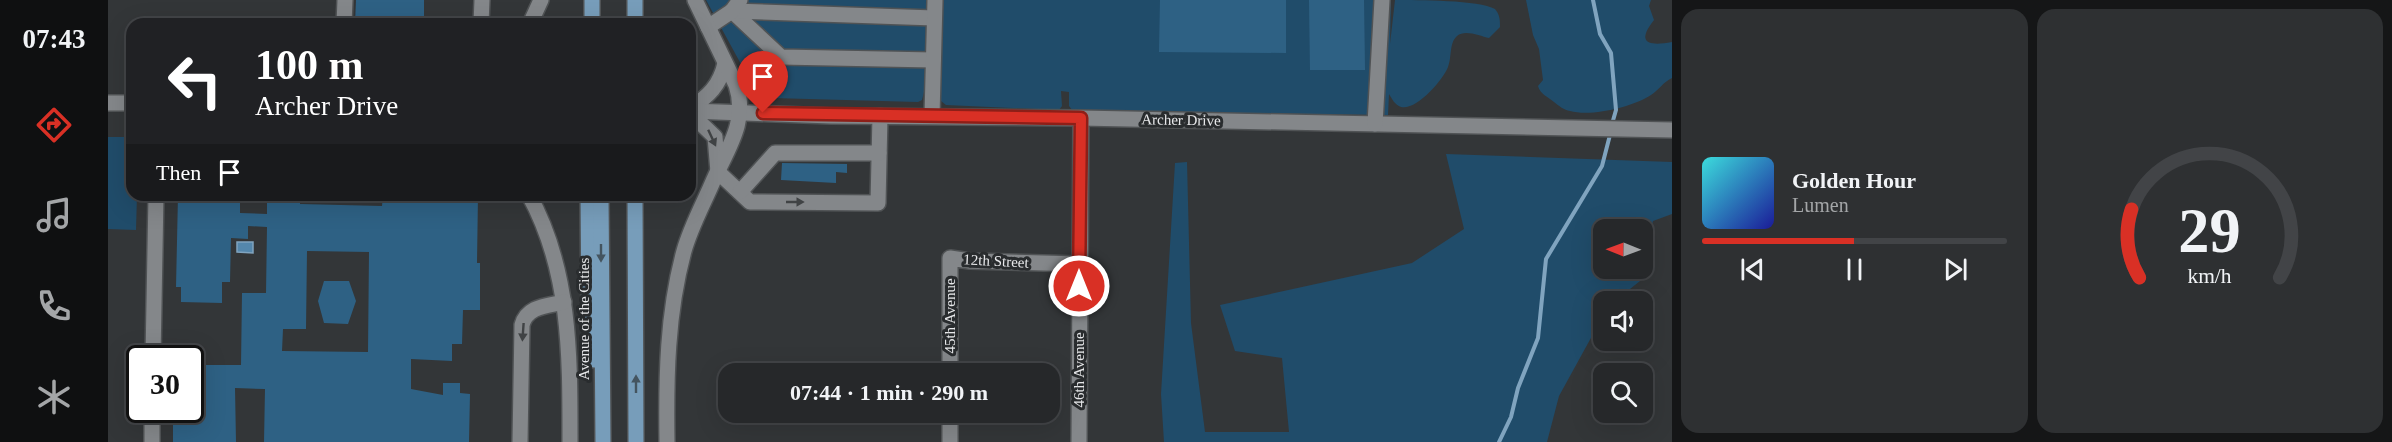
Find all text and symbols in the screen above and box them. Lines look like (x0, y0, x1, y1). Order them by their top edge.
text: 07:43 (23, 24, 86, 54)
icon: left (156, 42, 234, 120)
text: 100 m (255, 42, 364, 88)
pin (737, 51, 788, 113)
icon: arrive (746, 60, 779, 93)
text: Archer Drive (255, 91, 398, 121)
icon: directions (33, 104, 75, 146)
street label: Archer Drive (1141, 111, 1221, 129)
one-way arrow (708, 130, 717, 147)
icon: arrive (213, 156, 246, 189)
text: Then (156, 160, 201, 185)
text: Golden Hour (1792, 168, 1916, 193)
icon: music (33, 194, 75, 236)
text: Lumen (1792, 194, 1849, 216)
text: 29 (2179, 196, 2241, 265)
one-way arrow (785, 197, 804, 207)
north arrow (1593, 219, 1653, 279)
map controls (1593, 219, 1653, 423)
one-way arrow (596, 244, 606, 263)
street label: 12th Street (963, 251, 1030, 271)
icon: previous (1736, 253, 1769, 286)
icon: pause (1838, 253, 1871, 286)
icon: next (1939, 253, 1972, 286)
position arrow (1047, 254, 1111, 318)
street label: Avenue of the Cities (576, 258, 592, 380)
text: km/h (2188, 264, 2232, 288)
street label: 45th Avenue (942, 278, 958, 354)
icon: phone (33, 285, 75, 327)
button: sound (1593, 291, 1653, 351)
one-way arrow (518, 322, 527, 341)
street label: 46th Avenue (1071, 332, 1087, 408)
speed limit sign: 30 (126, 345, 204, 423)
button: search (1593, 363, 1653, 423)
one-way arrow (631, 374, 641, 393)
icon: climate (33, 376, 75, 418)
text: 07:44 · 1 min · 290 m (790, 380, 988, 405)

